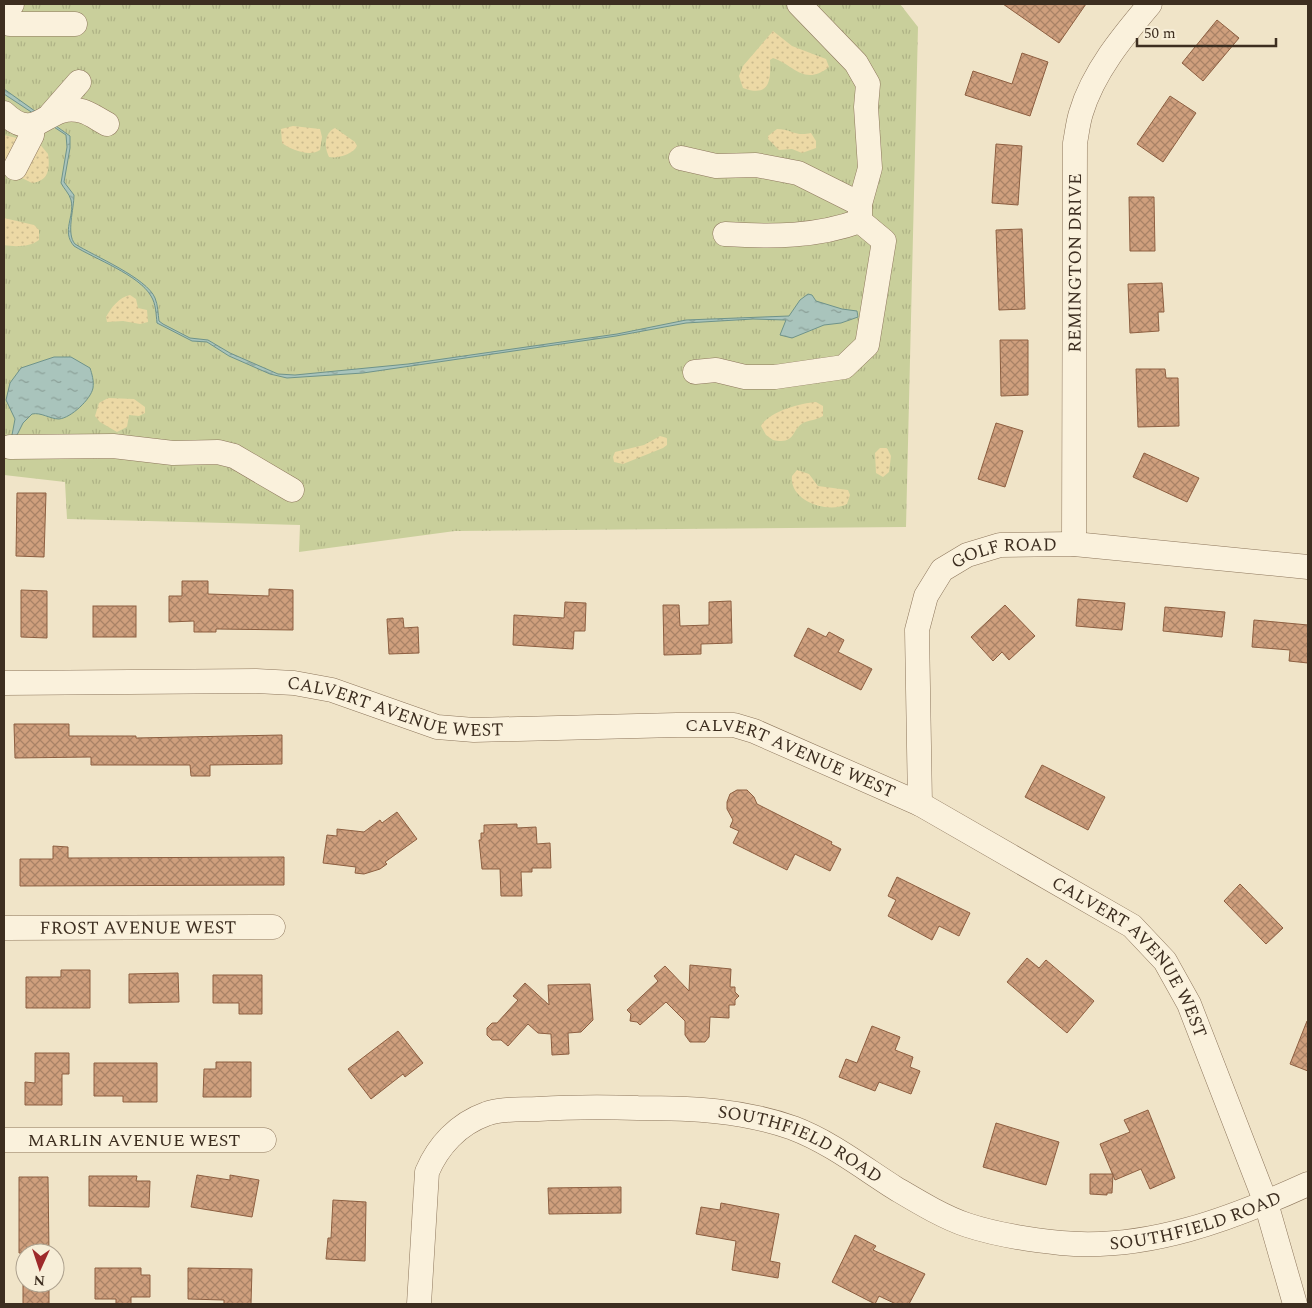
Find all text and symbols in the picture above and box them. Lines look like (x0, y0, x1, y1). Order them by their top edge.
scale bar (1137, 15, 1276, 47)
text: 50 m (1144, 22, 1176, 45)
street label: REMINGTON DRIVE (1061, 173, 1089, 353)
street label: GOLF ROAD (946, 531, 1057, 576)
street label: CALVERT AVENUE WEST (287, 670, 504, 744)
street label: CALVERT AVENUE WEST (685, 712, 900, 806)
street label: CALVERT AVENUE WEST (1047, 870, 1214, 1042)
street label: FROST AVENUE WEST (40, 914, 236, 942)
street label: SOUTHFIELD ROAD (716, 1099, 888, 1190)
street label: MARLIN AVENUE WEST (28, 1127, 240, 1154)
street label: SOUTHFIELD ROAD (1108, 1184, 1286, 1257)
north arrow (15, 1243, 65, 1293)
text: N (33, 1270, 46, 1291)

